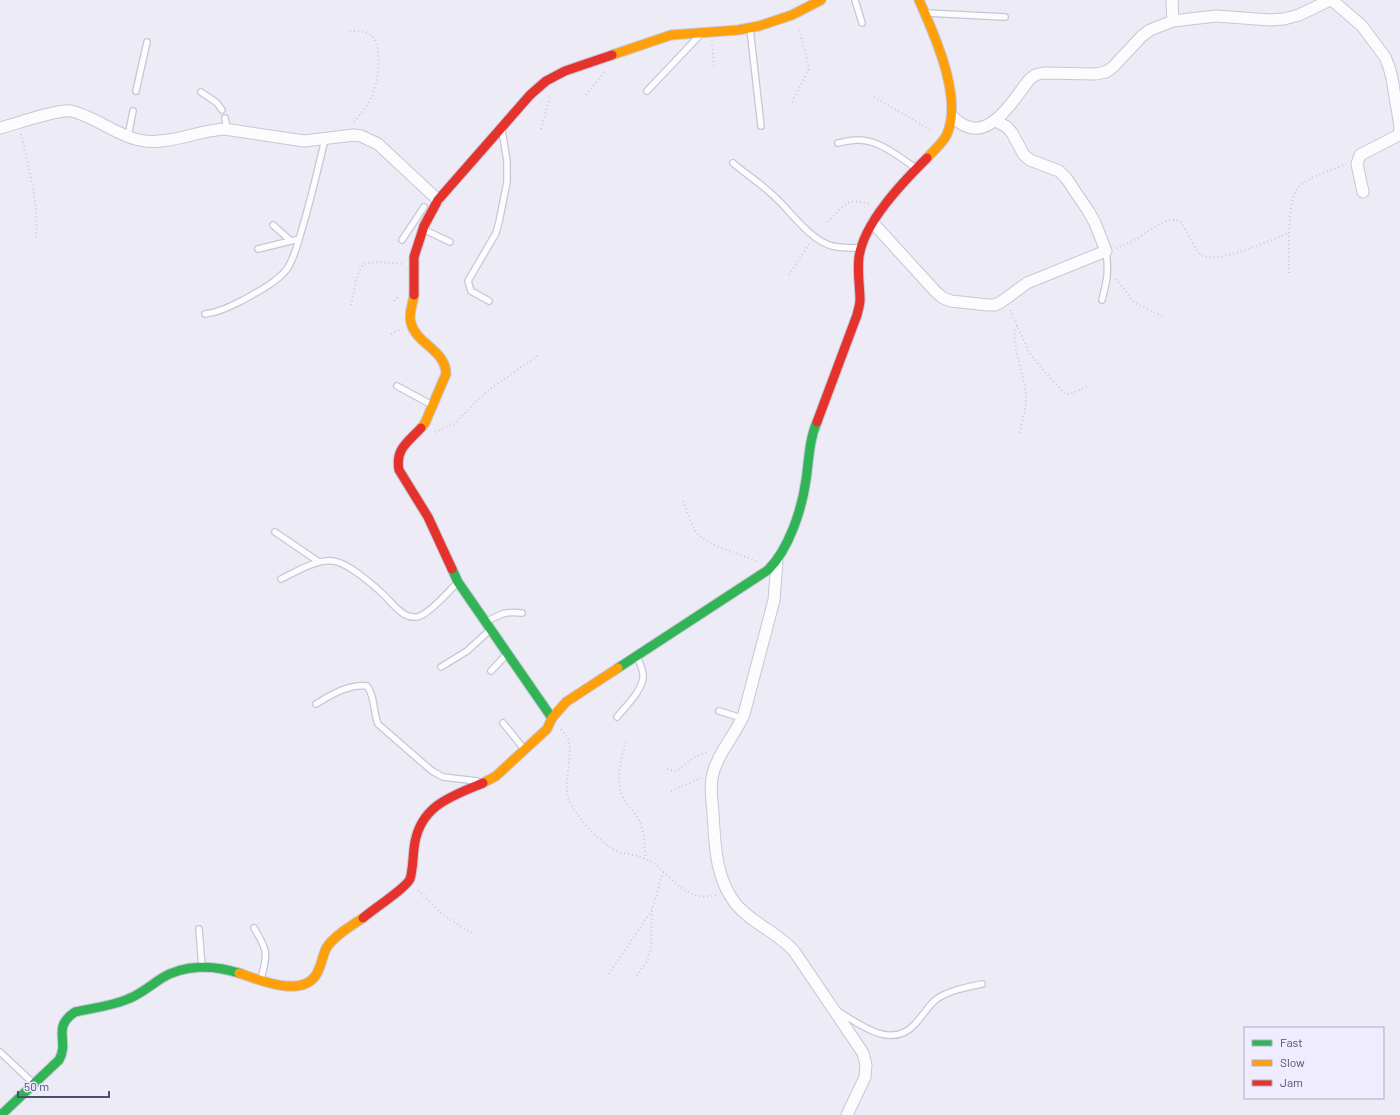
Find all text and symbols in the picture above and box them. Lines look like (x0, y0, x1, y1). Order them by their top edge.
legend (1244, 1027, 1384, 1099)
text: Fast (1280, 1035, 1303, 1049)
text: Slow (1280, 1055, 1305, 1069)
scale bar (18, 1073, 109, 1099)
text: Jam (1280, 1075, 1303, 1089)
text: 50 m (24, 1079, 49, 1093)

